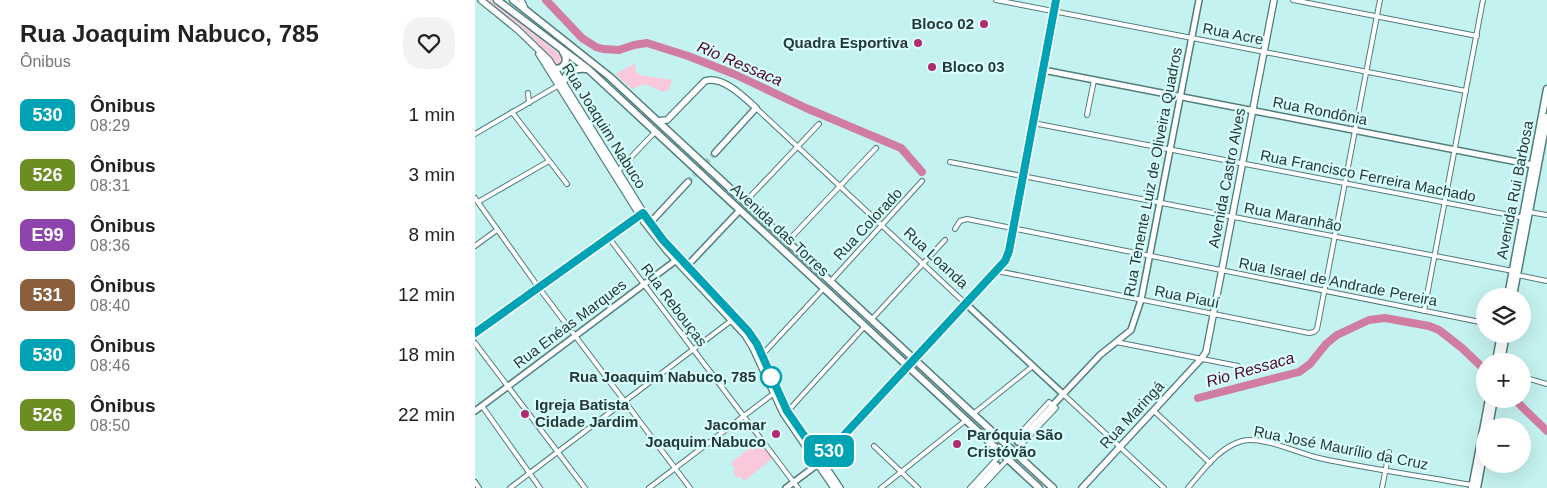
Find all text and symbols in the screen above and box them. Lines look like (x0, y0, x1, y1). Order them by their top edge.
place label: Bloco 02 (911, 15, 974, 32)
button: heart (403, 17, 455, 69)
marker: Bloco 02 (978, 18, 990, 30)
street label: Rua Acre (1201, 19, 1265, 48)
text: Rua Joaquim Nabuco, 785 (20, 20, 319, 47)
place label: Quadra Esportiva (783, 34, 909, 51)
marker: Quadra Esportiva (912, 37, 924, 49)
water label: Rio Ressaca (695, 38, 785, 89)
street label: Rua Tenente Luiz de Oliveira Quadros (1120, 46, 1185, 298)
text: Ônibus (20, 53, 71, 70)
place label: Bloco 03 (942, 58, 1005, 75)
street label: Rua Joaquim Nabuco (559, 60, 650, 191)
marker: Bloco 03 (926, 61, 938, 73)
street label: Rua Rondônia (1271, 93, 1369, 128)
text: Ônibus (90, 95, 155, 116)
text: 1 min (409, 104, 455, 125)
text: 530 (32, 105, 63, 125)
street label: Avenida Castro Alves (1205, 106, 1248, 249)
text: 08:29 (90, 117, 130, 134)
street label: Avenida Rui Barbosa (1493, 119, 1536, 261)
street label: Rua Francisco Ferreira Machado (1259, 146, 1477, 205)
text: Ônibus (90, 155, 155, 176)
text: 3 min (409, 164, 455, 185)
text: 526 (32, 165, 63, 185)
text: 08:31 (90, 177, 130, 194)
street label: Avenida das Torres (728, 180, 833, 279)
street label: Rua Colorado (830, 184, 905, 263)
street label: Rua Maranhão (1243, 199, 1343, 234)
text: Ônibus (90, 215, 155, 236)
text: 8 min (409, 224, 455, 245)
street label: Rua Loanda (901, 224, 973, 292)
text: E99 (31, 225, 64, 245)
text: 08:36 (90, 237, 130, 254)
street label: Rua Israel de Andrade Pereira (1237, 254, 1439, 309)
street label: Rua Rebouças (638, 260, 711, 349)
text: Ônibus (90, 275, 155, 296)
street label: Rua Enéas Marques (510, 276, 629, 372)
street label: Rua Piauí (1153, 282, 1222, 311)
text: 12 min (398, 284, 455, 305)
text: 531 (32, 285, 63, 305)
map controls (1476, 288, 1531, 473)
button: layers (1476, 288, 1531, 343)
text: 08:40 (90, 297, 130, 314)
text: Ônibus (90, 335, 155, 356)
text: 18 min (398, 344, 455, 365)
text: 530 (32, 345, 63, 365)
water label: Rio Ressaca (1204, 349, 1296, 390)
button: + (1476, 353, 1531, 408)
text: 08:46 (90, 357, 130, 374)
marker: Rua Joaquim Nabuco, 785 (760, 366, 782, 388)
place label: Rua Joaquim Nabuco, 785 (569, 368, 756, 385)
street label: Rua Maringá (1096, 377, 1168, 452)
text: Ônibus (90, 395, 155, 416)
place label: Igreja Batista Cidade Jardim (535, 396, 638, 430)
text: 22 min (398, 404, 455, 425)
text: 526 (32, 405, 63, 425)
marker: Igreja Batista Cidade Jardim (519, 408, 531, 420)
place label: Jacomar Joaquim Nabuco (645, 416, 766, 450)
text: 08:50 (90, 417, 130, 434)
button: − (1476, 418, 1531, 473)
street label: Rua José Maurílio da Cruz (1252, 422, 1430, 473)
place label: Paróquia São Cristóvão (967, 426, 1063, 460)
marker: Jacomar Joaquim Nabuco (770, 428, 782, 440)
line badge: 530 (800, 435, 858, 467)
marker: Paróquia São Cristóvão (951, 438, 963, 450)
text: 530 (814, 441, 844, 461)

